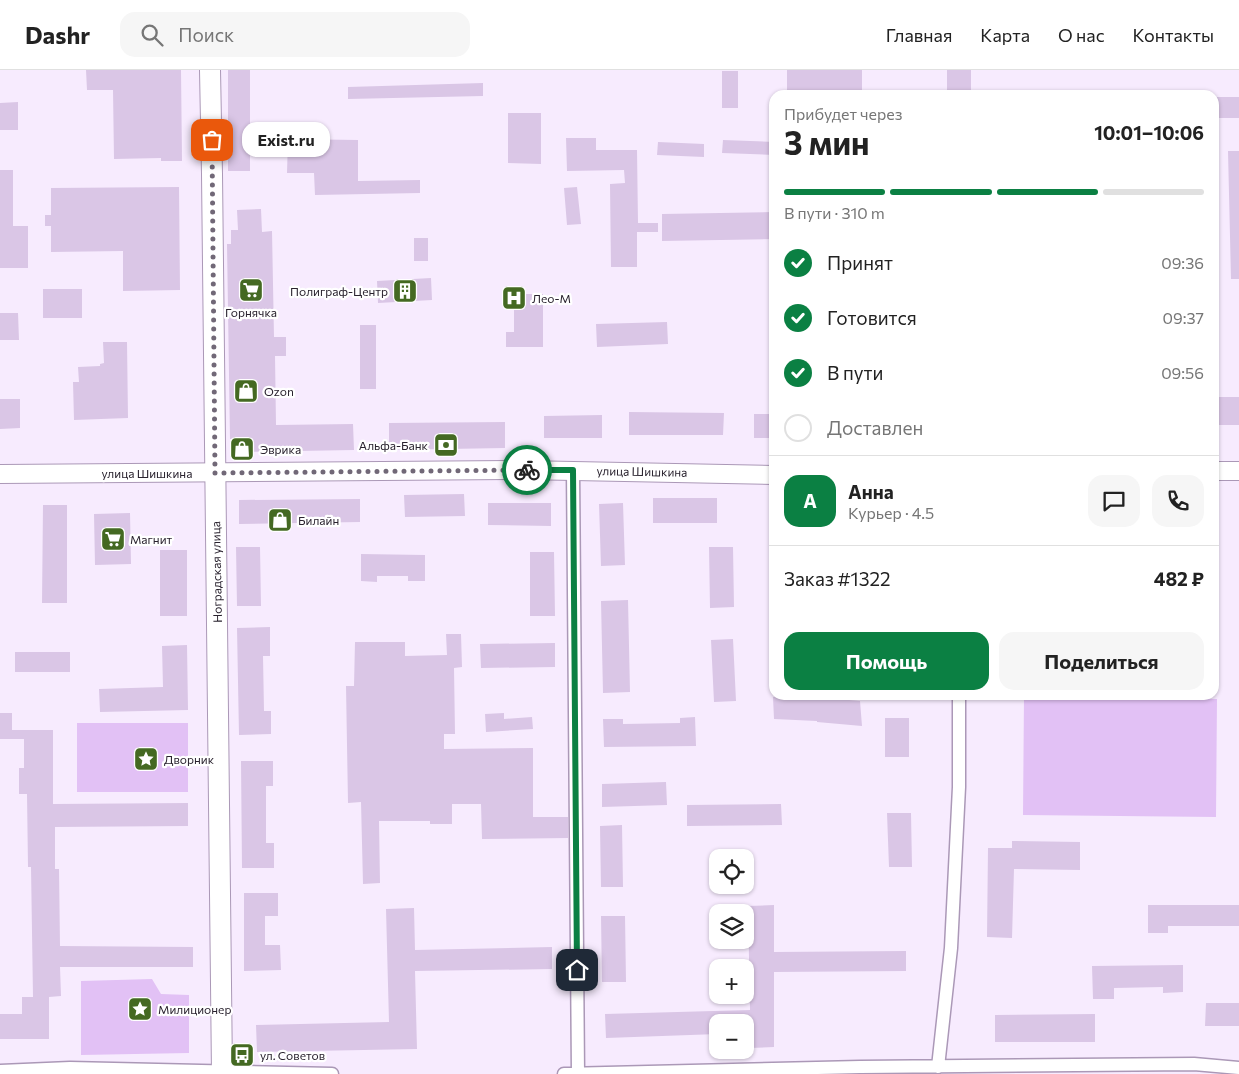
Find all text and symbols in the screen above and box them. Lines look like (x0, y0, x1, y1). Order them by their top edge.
search box (120, 12, 470, 57)
text: Dashr (25, 20, 90, 49)
icon: search (138, 21, 166, 49)
text: Поиск (178, 23, 234, 46)
text: Главная (886, 24, 952, 46)
text: Карта (980, 24, 1030, 46)
text: О нас (1058, 24, 1105, 46)
text: Контакты (1133, 24, 1214, 46)
text: Прибудет через (784, 104, 903, 123)
pin (191, 119, 233, 161)
text: 10:01–10:06 (1094, 121, 1204, 144)
callout: Exist.ru (242, 122, 330, 158)
text: 3 мин (784, 122, 870, 162)
icon: bag (198, 126, 226, 154)
text: Exist.ru (257, 130, 315, 149)
text: В пути · 310 m (784, 203, 885, 222)
icon: check (784, 249, 812, 277)
text: Принят (827, 251, 893, 274)
text: 09:36 (1161, 253, 1204, 272)
supermarket icon: Горнячка (238, 277, 264, 303)
building icon: Полиграф-Центр (392, 278, 418, 304)
place label: Полиграф-Центр (290, 284, 388, 298)
hospital icon: Лео-М (501, 285, 527, 311)
place label: Лео-М (532, 291, 571, 305)
icon: check (784, 304, 812, 332)
place label: Горнячка (225, 305, 277, 319)
text: Готовится (827, 306, 917, 329)
text: 09:37 (1163, 308, 1204, 327)
icon: check (784, 359, 812, 387)
text: В пути (827, 361, 883, 384)
text: 09:56 (1161, 363, 1204, 382)
shop icon: Ozon (233, 378, 259, 404)
place label: Ozon (264, 384, 294, 398)
text: Доставлен (827, 416, 923, 439)
bank icon: Альфа-Банк (433, 432, 459, 458)
shop icon: Эврика (229, 436, 255, 462)
place label: Альфа-Банк (359, 438, 429, 452)
place label: Эврика (260, 442, 301, 456)
courier (502, 445, 552, 495)
icon: bike (513, 456, 541, 484)
street label: улица Шишкина (596, 463, 688, 479)
street label: улица Шишкина (102, 466, 192, 480)
button: chat (1088, 475, 1140, 527)
button: phone (1152, 475, 1204, 527)
text: Анна (848, 480, 894, 503)
text: А (803, 489, 817, 512)
text: Курьер · 4.5 (848, 503, 934, 522)
shop icon: Билайн (267, 507, 293, 533)
place label: Билайн (298, 513, 339, 527)
street label: Ноградская улица (208, 521, 224, 623)
supermarket icon: Магнит (100, 526, 126, 552)
place label: Магнит (130, 532, 173, 546)
text: Заказ #1322 (784, 567, 891, 590)
text: 482 ₽ (1154, 567, 1204, 590)
button: Помощь (784, 632, 989, 690)
button: Поделиться (999, 632, 1204, 690)
place icon: Дворник (133, 746, 159, 772)
place label: Дворник (164, 752, 215, 766)
map controls (709, 849, 754, 1059)
button: locate (709, 849, 754, 894)
button: layers (709, 904, 754, 949)
pin (556, 949, 598, 991)
icon: home (563, 956, 591, 984)
button: + (709, 959, 754, 1004)
place icon: Милиционер (127, 996, 153, 1022)
place label: Милиционер (158, 1002, 231, 1016)
button: − (709, 1014, 754, 1059)
bus stop icon: ул. Советов (229, 1042, 255, 1068)
place label: ул. Советов (260, 1048, 325, 1062)

